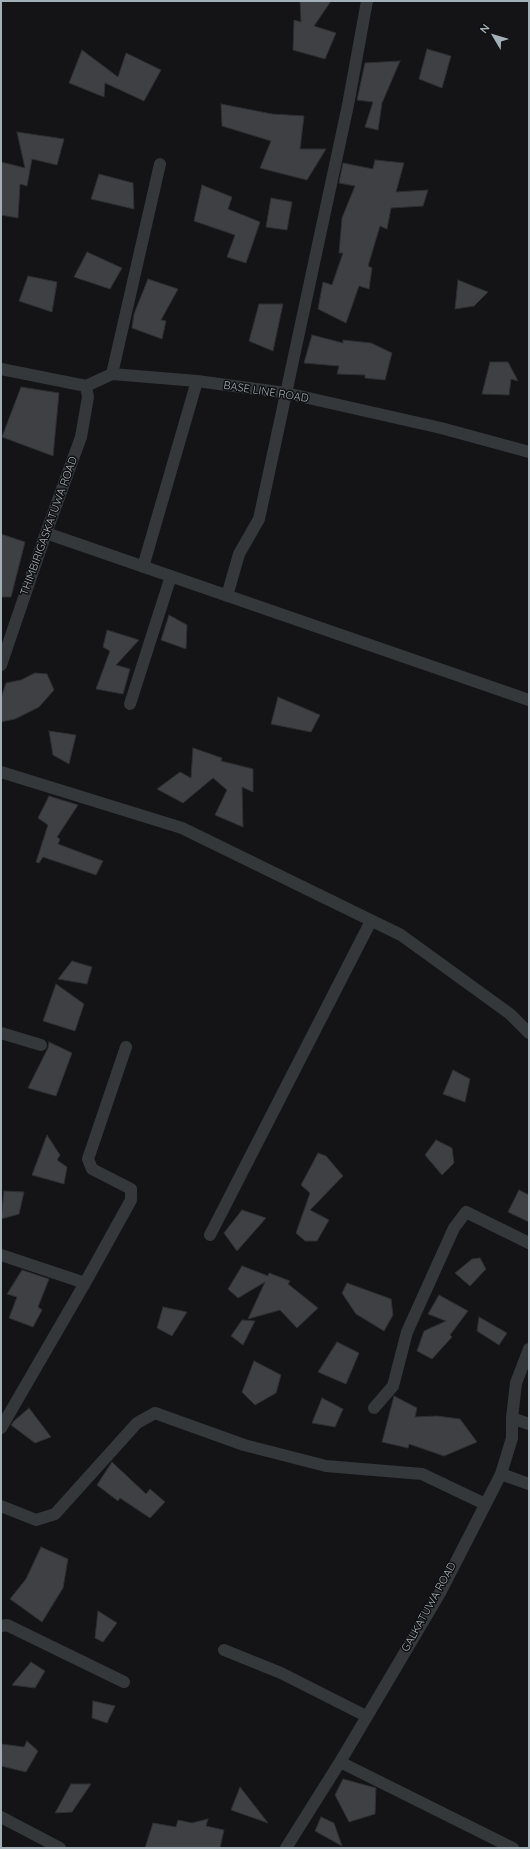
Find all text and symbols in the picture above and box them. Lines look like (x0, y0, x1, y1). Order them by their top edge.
north arrow (474, 16, 514, 56)
text: N (477, 21, 493, 36)
street label: BASE LINE ROAD (222, 379, 310, 405)
street label: THIMBIRIGASKATUWA ROAD (18, 455, 80, 597)
street label: GALKATUWA ROAD (399, 1560, 459, 1654)

